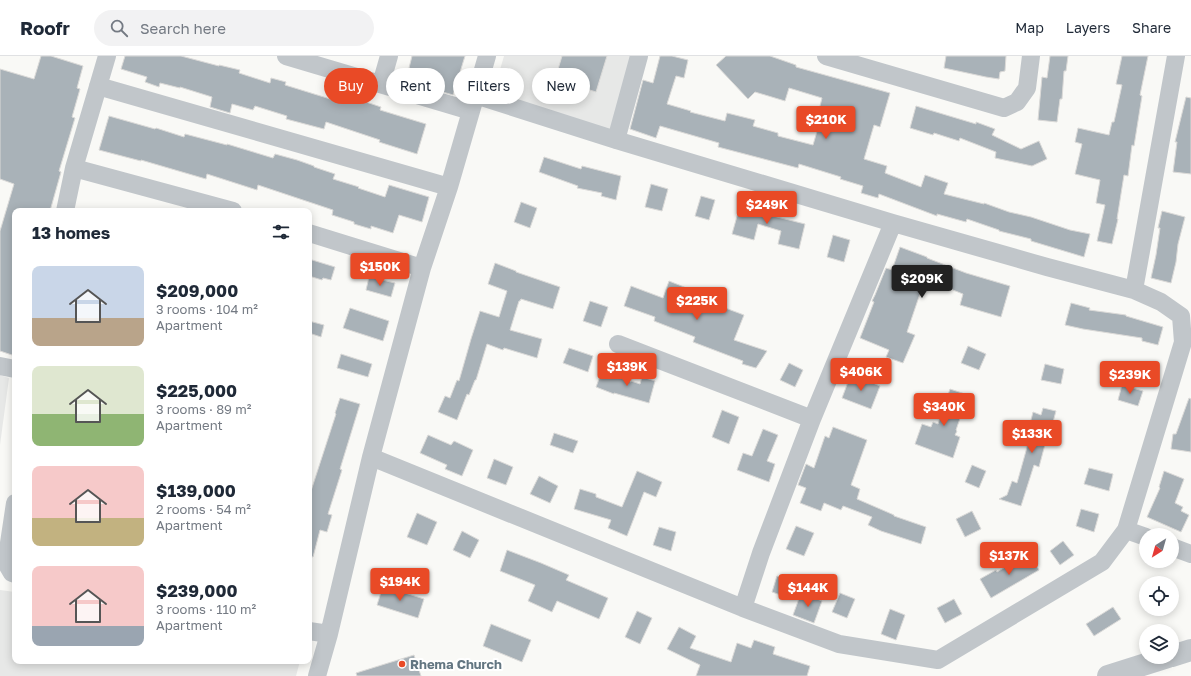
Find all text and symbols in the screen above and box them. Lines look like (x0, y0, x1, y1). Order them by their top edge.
search box (94, 10, 374, 46)
text: Roofr (20, 16, 70, 39)
icon: search (108, 17, 130, 39)
text: Search here (140, 19, 226, 37)
text: Map (1015, 19, 1044, 36)
text: Layers (1066, 19, 1110, 36)
text: Share (1132, 19, 1171, 36)
chip: Buy (324, 68, 378, 104)
chip: Rent (386, 68, 445, 104)
chip: Filters (453, 68, 524, 104)
chip: New (532, 68, 590, 104)
pin: $210K (798, 106, 854, 140)
text: $210K (805, 111, 847, 127)
pin: $249K (739, 191, 795, 225)
text: $249K (746, 196, 788, 212)
icon: filters (270, 221, 292, 243)
text: 13 homes (32, 222, 110, 243)
pin: $150K (352, 253, 408, 287)
text: $150K (359, 258, 401, 274)
pin: $209K (894, 265, 950, 299)
text: $209K (901, 270, 943, 286)
text: $209,000 (156, 280, 238, 301)
icon: home (64, 282, 112, 330)
pin: $225K (669, 287, 725, 321)
text: $225K (676, 292, 718, 308)
text: 3 rooms · 104 m² (156, 301, 258, 317)
text: Apartment (156, 317, 223, 333)
pin: $139K (599, 353, 655, 387)
text: $139K (606, 358, 648, 374)
pin: $406K (833, 358, 889, 392)
pin: $239K (1102, 361, 1158, 395)
text: $406K (840, 363, 882, 379)
text: $239K (1109, 366, 1151, 382)
text: $225,000 (156, 380, 237, 401)
icon: home (64, 382, 112, 430)
pin: $340K (916, 393, 972, 427)
text: $340K (923, 398, 965, 414)
text: 3 rooms · 89 m² (156, 401, 251, 417)
text: Apartment (156, 417, 223, 433)
pin: $133K (1004, 420, 1060, 454)
text: $133K (1012, 425, 1052, 441)
text: $139,000 (156, 480, 236, 501)
icon: home (64, 482, 112, 530)
text: 2 rooms · 54 m² (156, 501, 251, 517)
text: Apartment (156, 517, 223, 533)
north arrow (1139, 528, 1179, 568)
map controls (1139, 528, 1179, 664)
pin: $137K (981, 542, 1037, 576)
text: $137K (989, 547, 1029, 563)
pin: $194K (372, 568, 428, 602)
text: $194K (379, 573, 421, 589)
pin: $144K (780, 574, 836, 608)
button: locate (1139, 576, 1179, 616)
text: $144K (787, 579, 829, 595)
text: $239,000 (156, 580, 238, 601)
icon: home (64, 582, 112, 630)
text: 3 rooms · 110 m² (156, 601, 256, 617)
text: Apartment (156, 617, 223, 633)
button: layers (1139, 624, 1179, 664)
place label: Rhema Church (410, 656, 502, 672)
marker: Rhema Church (397, 659, 407, 669)

